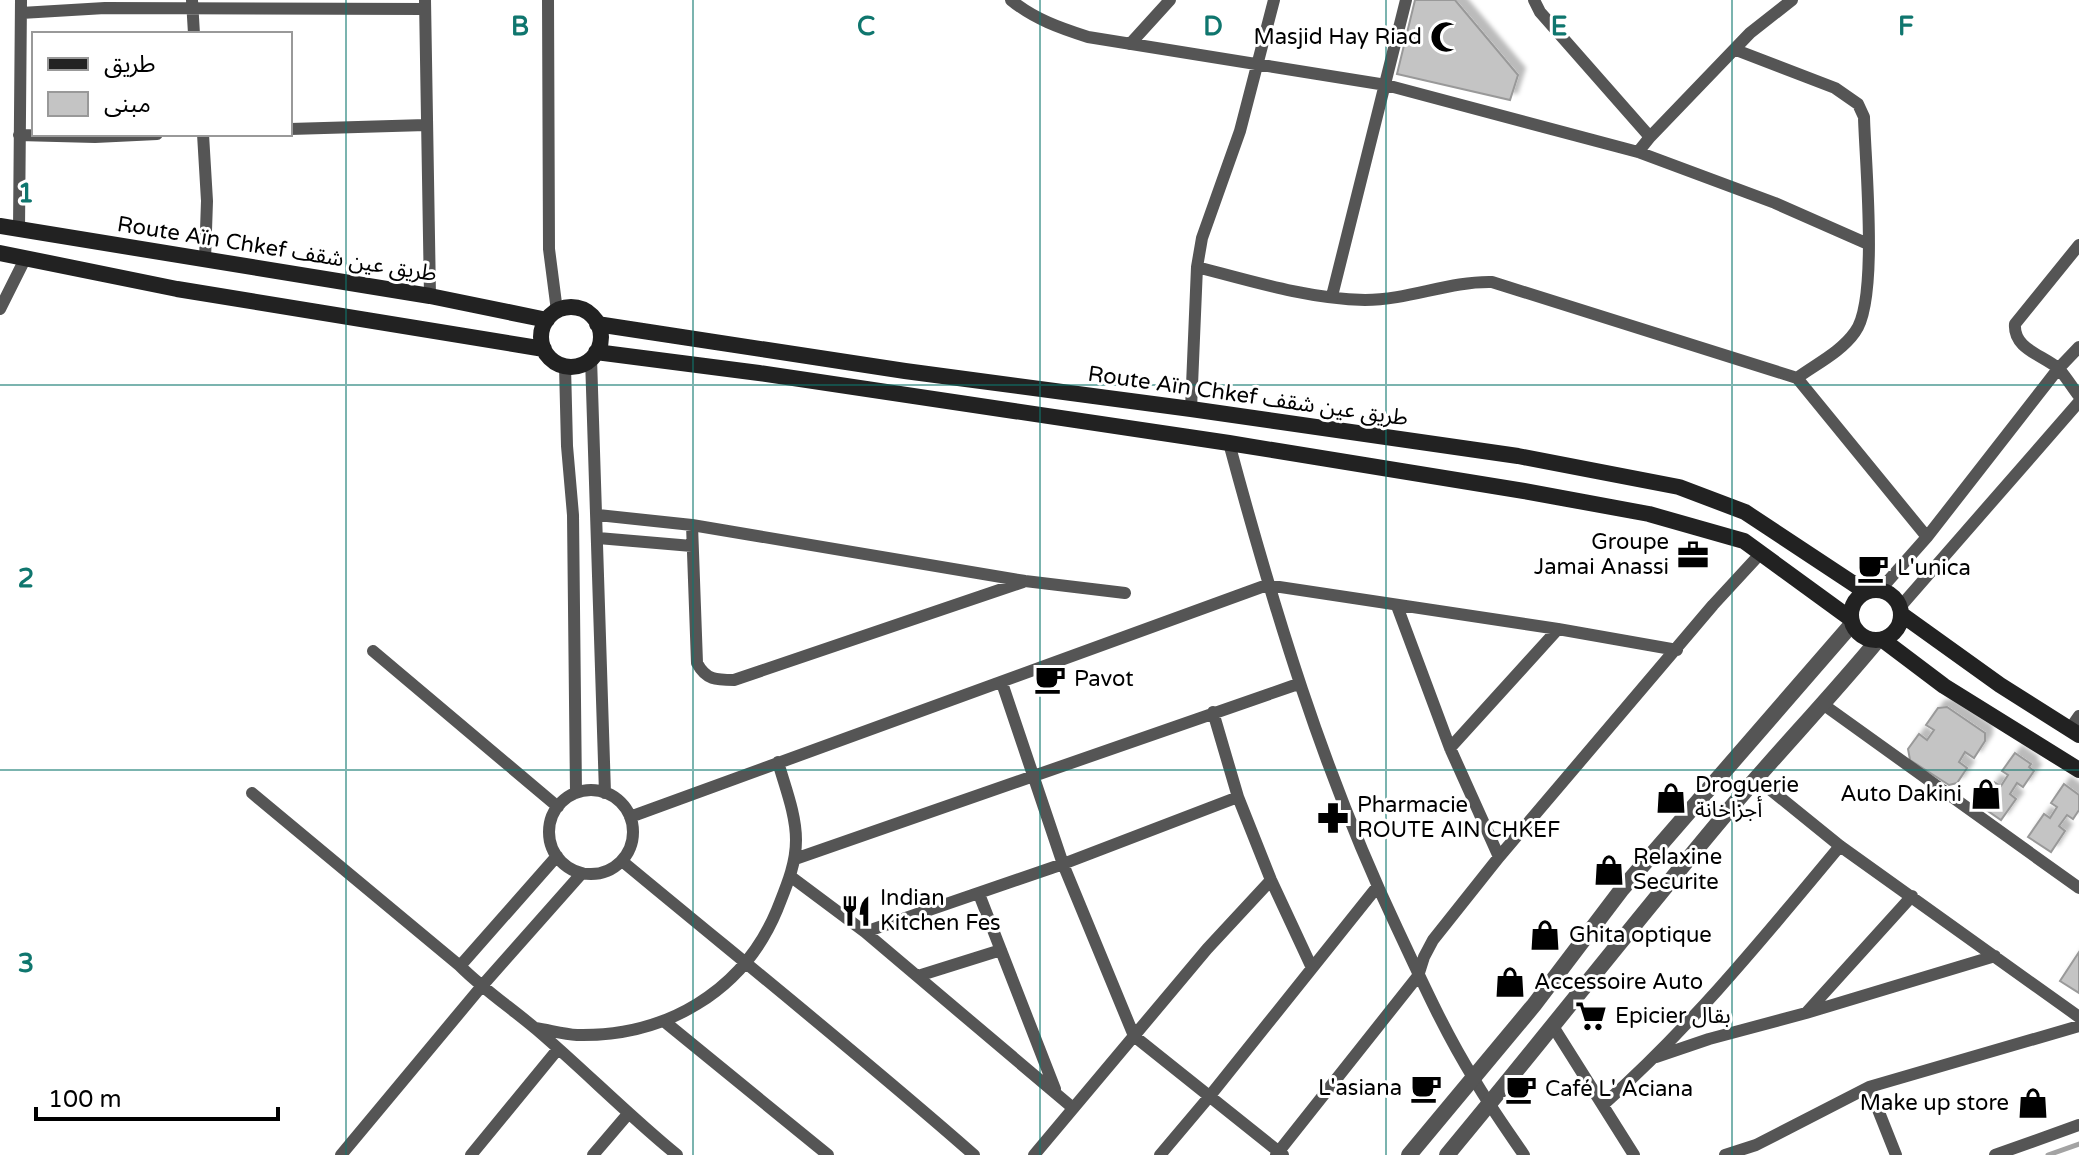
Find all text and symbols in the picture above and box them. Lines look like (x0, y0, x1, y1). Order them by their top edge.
text: B (511, 11, 529, 42)
text: C (857, 11, 875, 42)
text: D (1203, 11, 1223, 42)
text: E (1551, 11, 1567, 42)
text: F (1898, 11, 1914, 42)
mosque icon: Masjid Hay Riad (1429, 20, 1463, 54)
place label: Masjid Hay Riad (1253, 24, 1422, 50)
legend (32, 32, 292, 136)
text: طريق (104, 50, 156, 79)
text: مبنى (104, 90, 151, 119)
text: 1 (18, 178, 34, 209)
street label: Route Aïn Chkef طريق عين شقف (115, 211, 439, 287)
street label: Route Aïn Chkef طريق عين شقف (1086, 361, 1410, 431)
place label: Groupe Jamai Anassi (1534, 529, 1669, 580)
office icon: Groupe Jamai Anassi (1676, 538, 1710, 572)
cafe icon: L'unica (1856, 551, 1890, 585)
place label: L'unica (1897, 555, 1971, 581)
text: 2 (18, 563, 34, 594)
cafe icon: Pavot (1033, 662, 1067, 696)
place label: Pavot (1074, 666, 1134, 692)
place label: Droguerie أجزاخانة (1695, 772, 1799, 823)
shop icon: Auto Dakini (1969, 777, 2003, 811)
shop icon: Droguerie أجزاخانة (1654, 781, 1688, 815)
place label: Auto Dakini (1840, 781, 1962, 807)
place label: Pharmacie ROUTE AIN CHKEF (1357, 792, 1560, 843)
pharmacy icon: Pharmacie ROUTE AIN CHKEF (1316, 801, 1350, 835)
place label: Relaxine Securite (1633, 844, 1722, 895)
shop icon: Relaxine Securite (1592, 853, 1626, 887)
place label: Indian Kitchen Fes (880, 885, 1001, 936)
restaurant icon: Indian Kitchen Fes (839, 894, 873, 928)
shop icon: Ghita optique (1528, 918, 1562, 952)
place label: Ghita optique (1569, 922, 1712, 948)
text: 3 (18, 948, 34, 979)
shop icon: Accessoire Auto (1493, 965, 1527, 999)
place label: Accessoire Auto (1534, 969, 1703, 995)
supermarket icon: Epicier بقال (1574, 999, 1608, 1033)
place label: Epicier بقال (1615, 1003, 1731, 1029)
scale bar (36, 1071, 278, 1121)
cafe icon: L'asiana (1409, 1071, 1443, 1105)
cafe icon: Café L' Aciana (1504, 1072, 1538, 1106)
place label: L'asiana (1318, 1075, 1402, 1101)
place label: Café L' Aciana (1545, 1076, 1693, 1102)
text: 100 m (48, 1085, 122, 1114)
shop icon: Make up store (2016, 1086, 2050, 1120)
place label: Make up store (1860, 1090, 2009, 1116)

